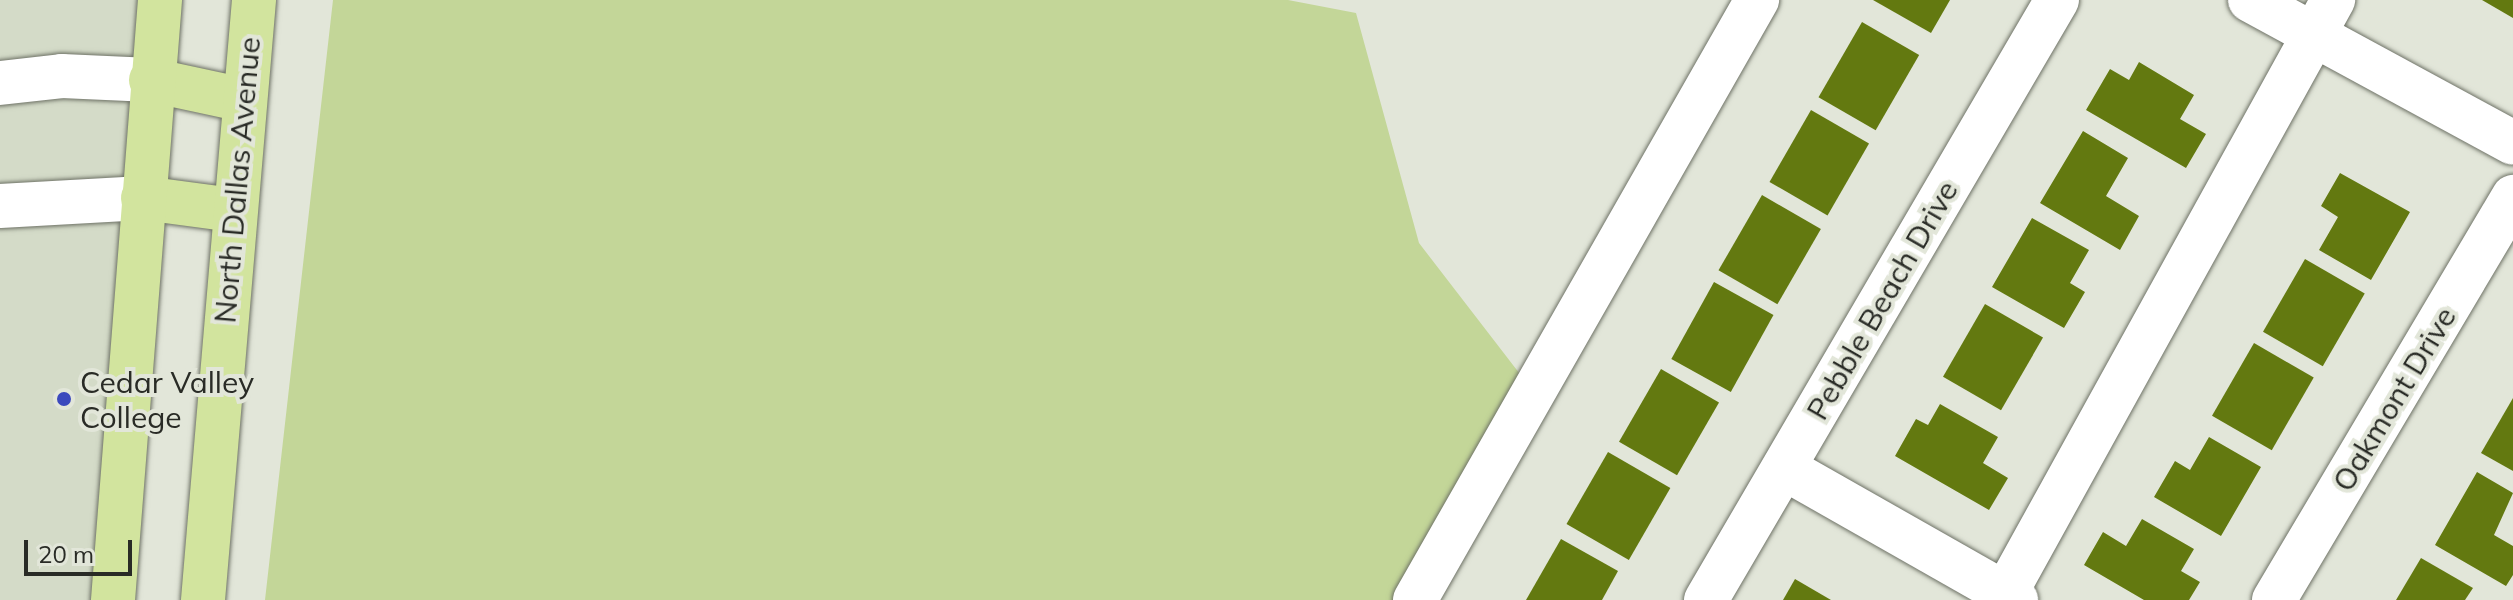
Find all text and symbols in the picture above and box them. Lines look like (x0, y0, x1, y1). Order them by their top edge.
street label: North Dallas Avenue (207, 35, 267, 325)
street label: Pebble Beach Drive (1799, 174, 1965, 426)
street label: Oakmont Drive (2325, 300, 2463, 498)
place label: Cedar Valley College (80, 364, 254, 434)
marker: Cedar Valley College (55, 390, 73, 408)
scale bar (28, 524, 136, 574)
text: 20 m (38, 539, 94, 569)

